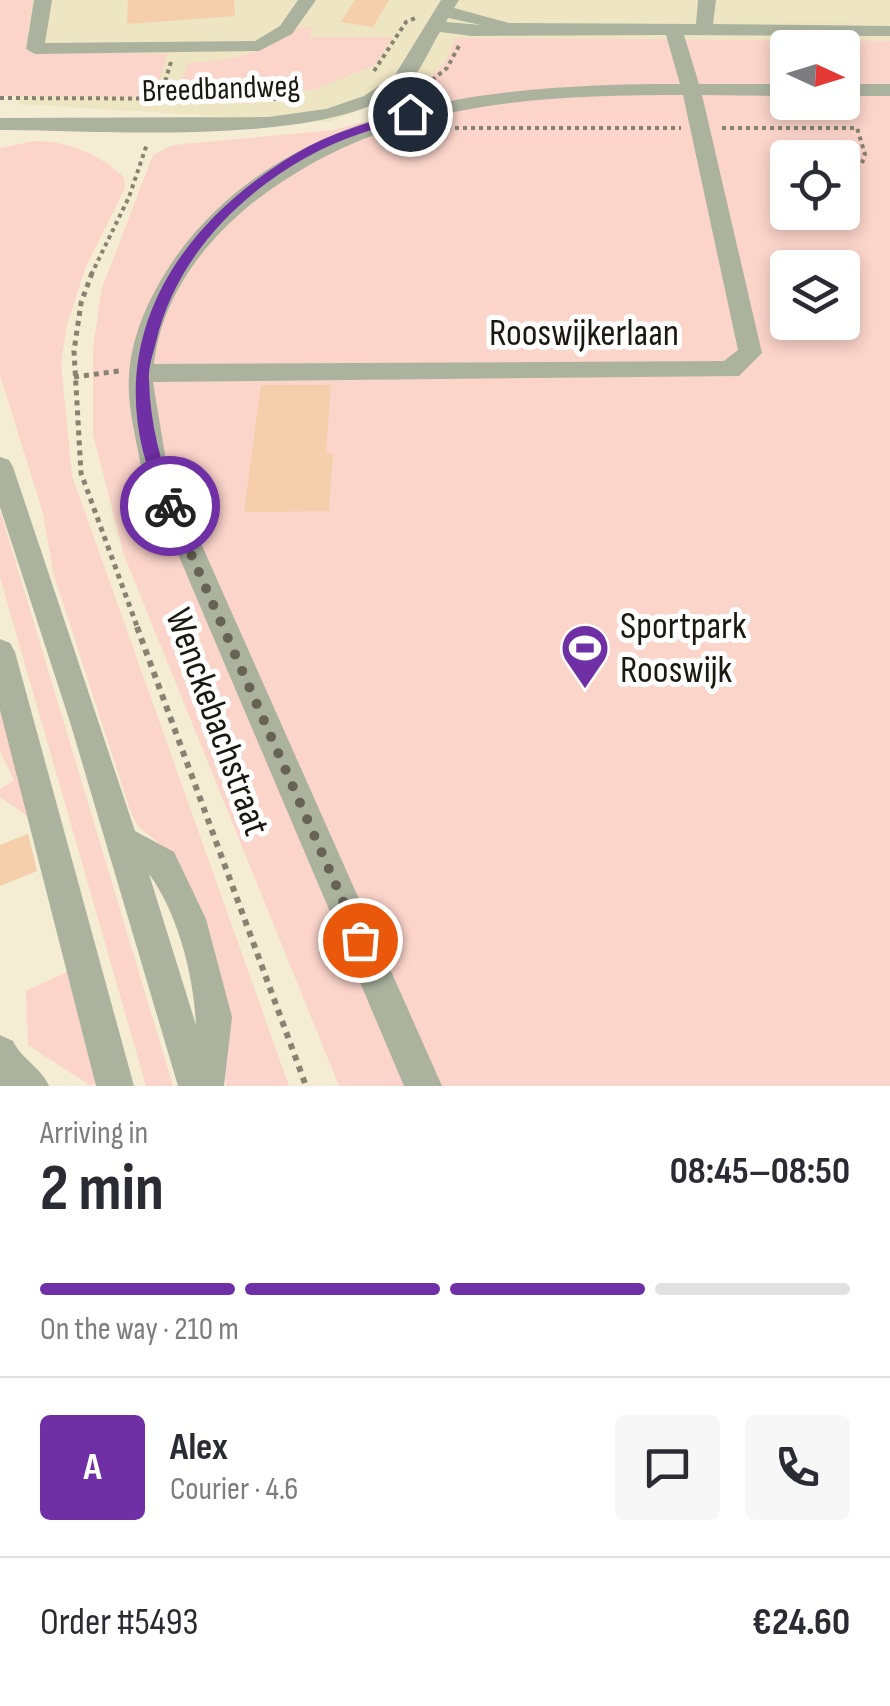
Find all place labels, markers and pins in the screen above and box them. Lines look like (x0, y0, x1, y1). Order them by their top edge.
pin (368, 72, 453, 157)
place label: Sportpark Rooswijk (620, 604, 747, 693)
sports icon: Sportpark Rooswijk (559, 622, 611, 690)
pin (318, 898, 403, 983)

